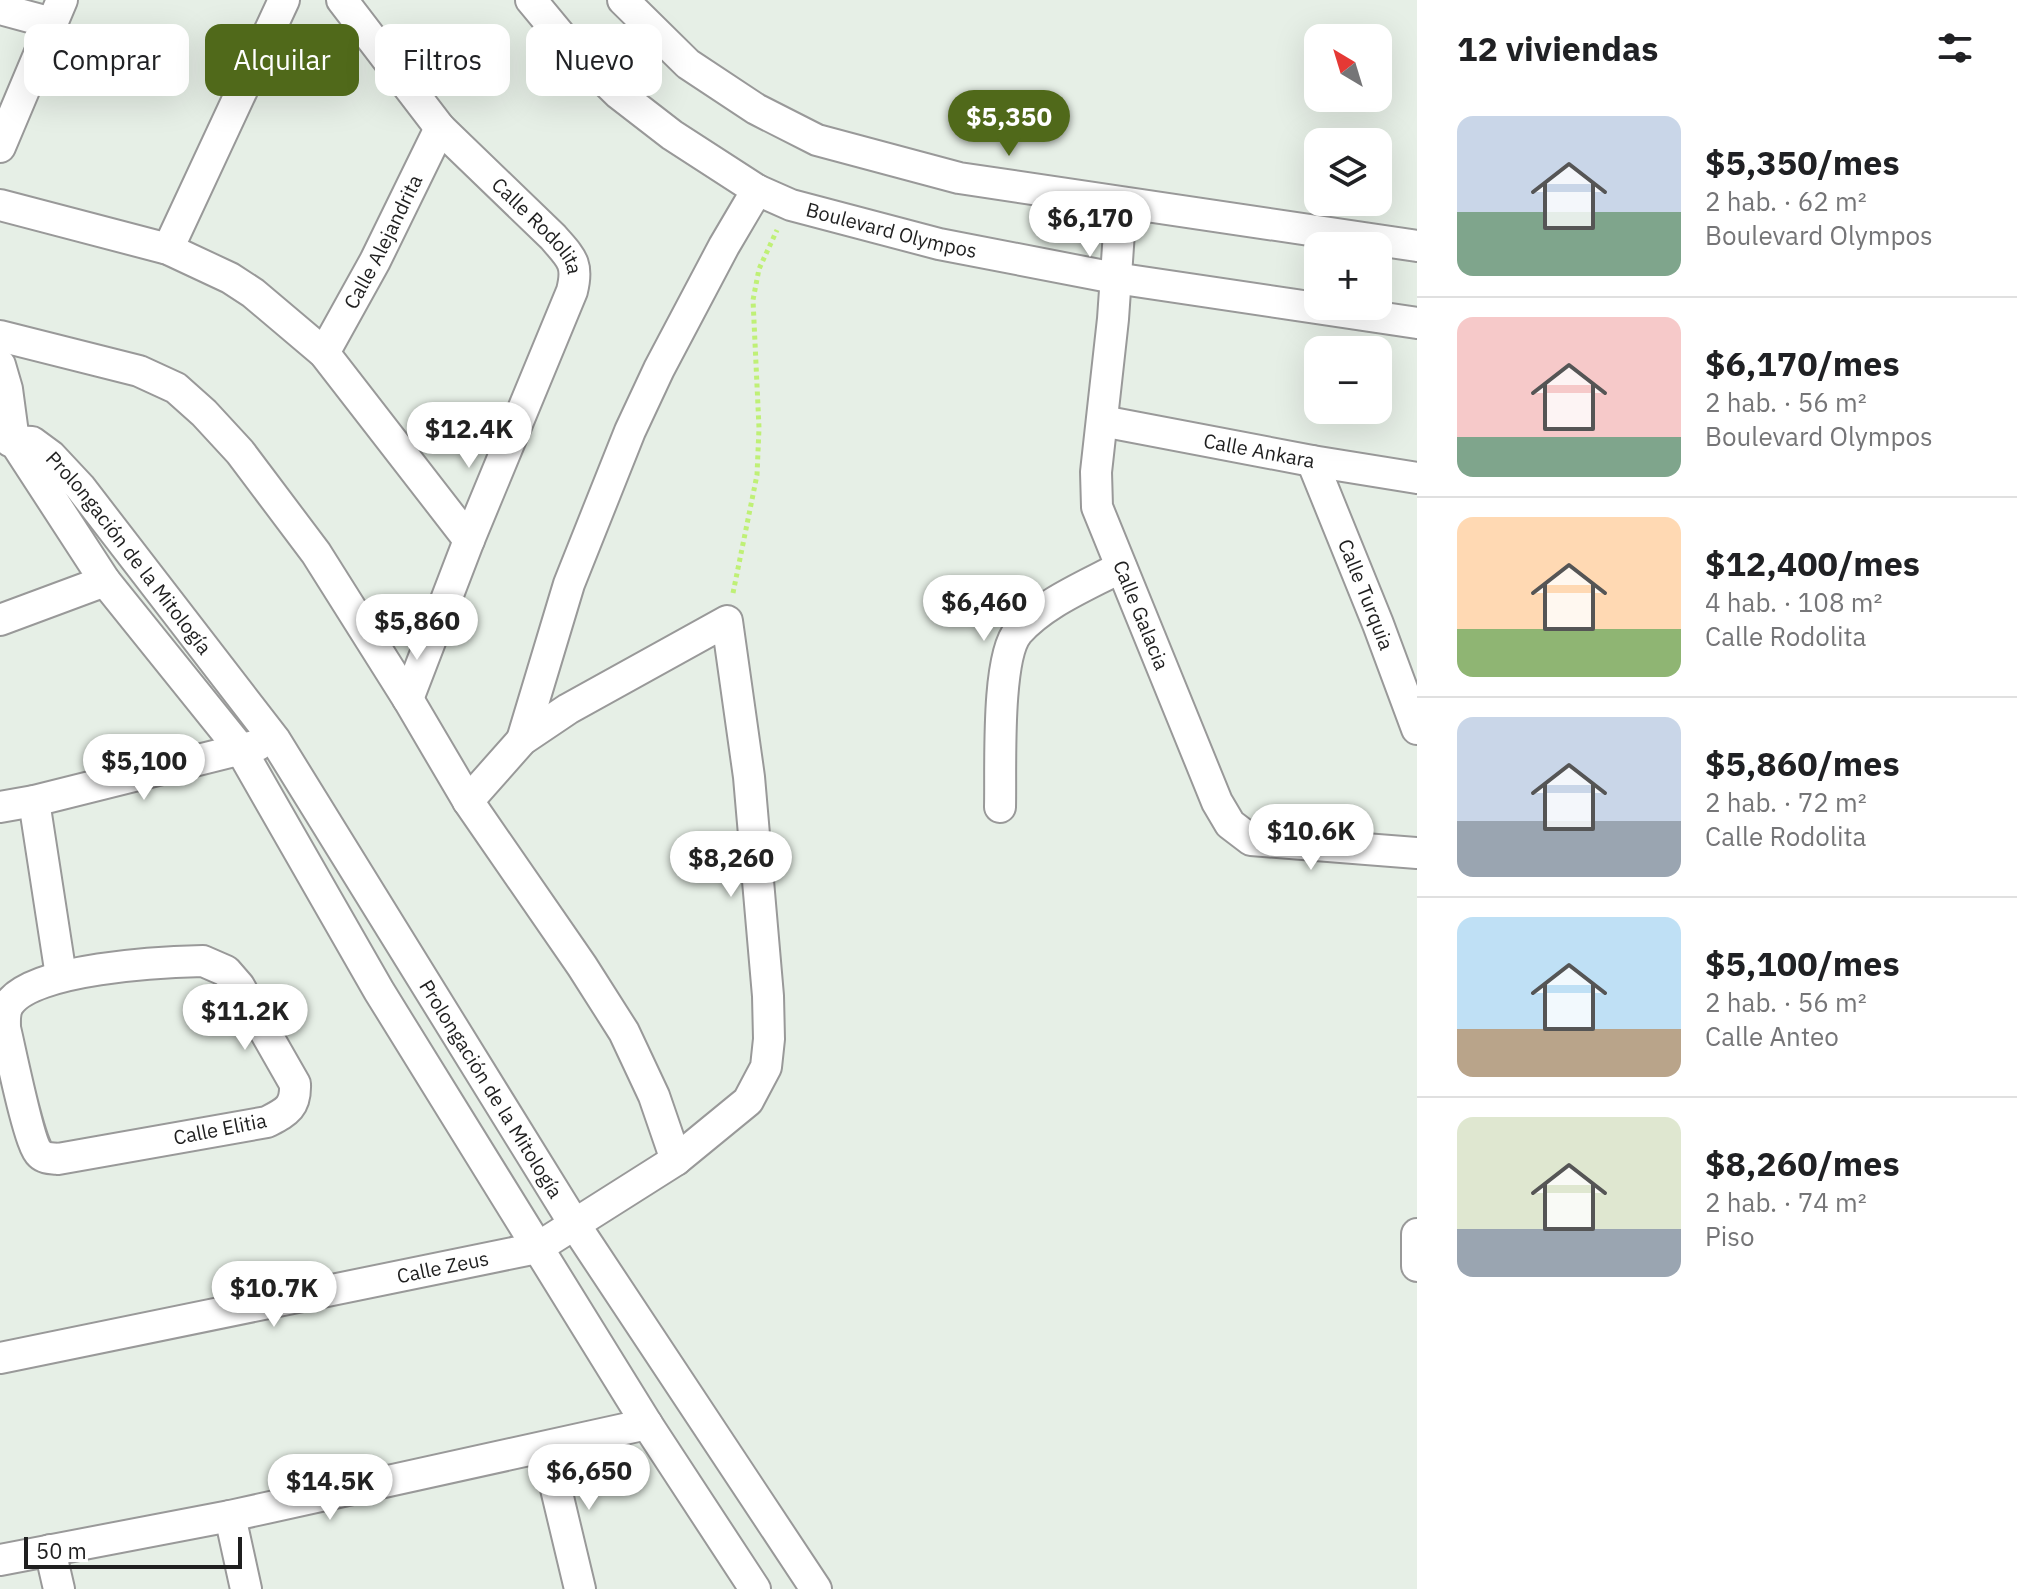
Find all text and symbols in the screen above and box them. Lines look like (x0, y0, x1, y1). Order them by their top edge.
chip: Comprar (24, 24, 189, 96)
chip: Alquilar (205, 24, 359, 96)
chip: Filtros (375, 24, 510, 96)
chip: Nuevo (526, 24, 662, 96)
north arrow (1304, 24, 1392, 112)
map controls (1304, 24, 1392, 424)
text: 12 viviendas (1457, 26, 1658, 70)
icon: filters (1933, 26, 1977, 70)
pin: $5,350 (944, 90, 1074, 158)
text: $5,350 (966, 99, 1052, 133)
button: layers (1304, 128, 1392, 216)
text: $5,350/mes (1705, 140, 1900, 184)
icon: home (1521, 148, 1617, 244)
street label: Calle Alejandrita (337, 170, 428, 314)
street label: Calle Rodolita (486, 171, 589, 276)
text: 2 hab. · 62 m² (1705, 184, 1867, 218)
pin: $6,170 (1025, 191, 1155, 259)
street label: Boulevard Olympos (803, 196, 979, 264)
text: $6,170 (1047, 200, 1133, 234)
text: Boulevard Olympos (1705, 218, 1933, 252)
button: + (1304, 232, 1392, 320)
button: − (1304, 336, 1392, 424)
text: $6,170/mes (1705, 341, 1900, 385)
icon: home (1521, 349, 1617, 445)
text: 2 hab. · 56 m² (1705, 385, 1867, 419)
pin: $12.4K (404, 402, 534, 470)
text: $12.4K (425, 411, 513, 445)
text: Boulevard Olympos (1705, 419, 1933, 453)
street label: Calle Ankara (1201, 427, 1318, 474)
street label: Prolongación de la Mitología (40, 445, 218, 660)
street label: Calle Turquia (1332, 535, 1401, 654)
text: $12,400/mes (1705, 541, 1920, 585)
icon: home (1521, 549, 1617, 645)
street label: Calle Galacia (1107, 556, 1176, 674)
pin: $6,460 (919, 575, 1049, 643)
text: $6,460 (941, 584, 1027, 618)
text: 4 hab. · 108 m² (1705, 585, 1882, 619)
pin: $5,860 (352, 594, 482, 662)
text: $5,860 (374, 603, 460, 637)
text: Calle Rodolita (1705, 619, 1867, 653)
pin: $5,100 (79, 734, 209, 802)
text: $5,860/mes (1705, 741, 1900, 785)
text: $5,100 (101, 743, 187, 777)
icon: home (1521, 749, 1617, 845)
text: 2 hab. · 72 m² (1705, 785, 1867, 819)
pin: $10.6K (1246, 804, 1376, 872)
text: $10.6K (1267, 813, 1355, 847)
text: Calle Rodolita (1705, 819, 1867, 853)
pin: $8,260 (666, 831, 796, 899)
text: $8,260 (688, 840, 774, 874)
text: $5,100/mes (1705, 941, 1900, 985)
icon: home (1521, 949, 1617, 1045)
street label: Prolongación de la Mitología (413, 974, 569, 1204)
pin: $11.2K (180, 984, 310, 1052)
text: 2 hab. · 56 m² (1705, 985, 1867, 1019)
text: $11.2K (201, 993, 289, 1027)
text: Calle Anteo (1705, 1019, 1839, 1053)
street label: Calle Elitia (171, 1106, 269, 1151)
text: $8,260/mes (1705, 1141, 1900, 1185)
icon: home (1521, 1149, 1617, 1245)
text: 2 hab. · 74 m² (1705, 1185, 1867, 1219)
text: Piso (1705, 1219, 1754, 1253)
street label: Calle Zeus (394, 1244, 491, 1289)
pin: $10.7K (209, 1261, 339, 1329)
text: $10.7K (230, 1270, 318, 1304)
pin: $6,650 (524, 1444, 654, 1512)
text: $6,650 (546, 1453, 632, 1487)
pin: $14.5K (265, 1454, 395, 1522)
text: $14.5K (286, 1463, 374, 1497)
scale bar (24, 1533, 242, 1569)
text: 50 m (36, 1536, 87, 1565)

